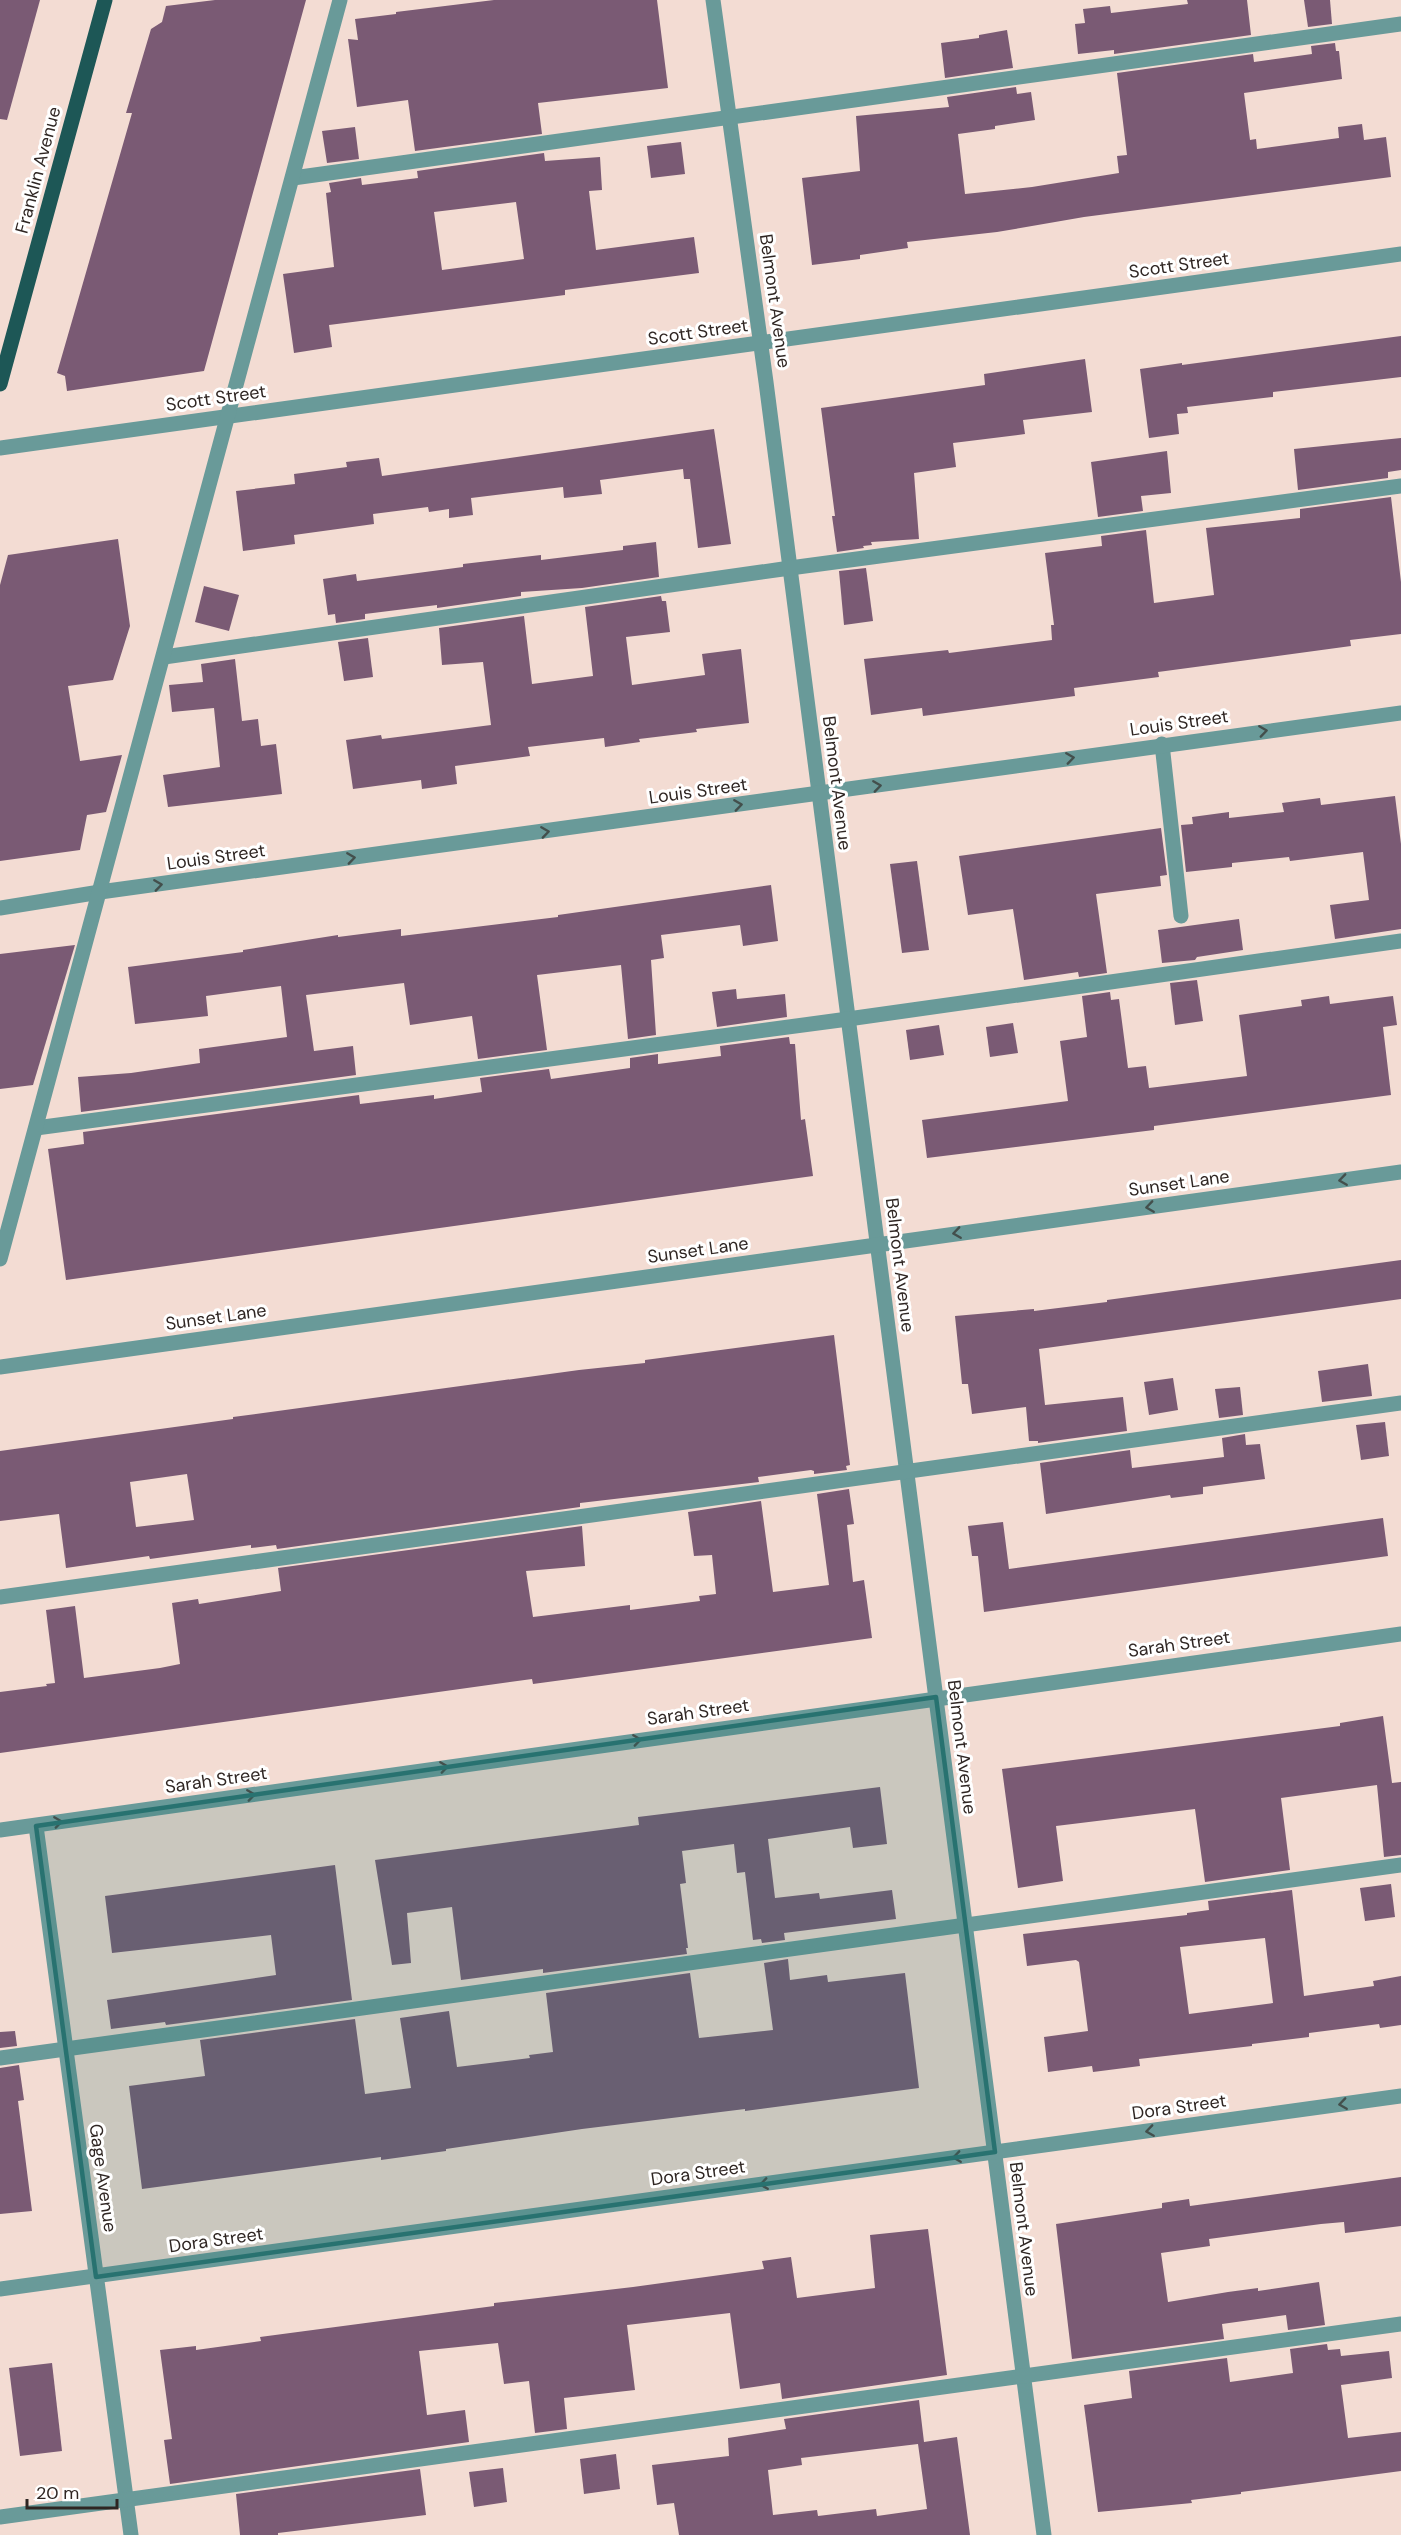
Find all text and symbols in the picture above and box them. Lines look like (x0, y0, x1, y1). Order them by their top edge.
street label: Franklin Avenue (10, 104, 66, 236)
street label: Belmont Avenue (754, 232, 796, 370)
street label: Scott Street (1127, 246, 1231, 284)
street label: Scott Street (646, 313, 750, 351)
street label: Scott Street (164, 379, 268, 417)
street label: Louis Street (1128, 704, 1230, 742)
street label: Belmont Avenue (817, 714, 857, 852)
one-way arrow (1259, 725, 1268, 738)
one-way arrow (1065, 752, 1075, 764)
street label: Louis Street (647, 772, 749, 810)
one-way arrow (872, 780, 882, 792)
one-way arrow (733, 799, 742, 812)
one-way arrow (540, 826, 549, 838)
street label: Louis Street (165, 838, 267, 876)
one-way arrow (347, 852, 356, 865)
one-way arrow (154, 879, 163, 891)
street label: Sunset Lane (1127, 1164, 1231, 1202)
one-way arrow (1338, 1174, 1348, 1186)
street label: Belmont Avenue (880, 1196, 920, 1334)
one-way arrow (1145, 1200, 1154, 1213)
one-way arrow (952, 1227, 961, 1239)
street label: Sunset Lane (646, 1231, 750, 1269)
street label: Sunset Lane (164, 1298, 268, 1336)
street label: Sarah Street (1126, 1625, 1232, 1663)
street label: Belmont Avenue (942, 1678, 982, 1816)
street label: Sarah Street (645, 1693, 751, 1731)
one-way arrow (633, 1734, 642, 1746)
street label: Sarah Street (163, 1761, 269, 1799)
one-way arrow (439, 1762, 449, 1774)
one-way arrow (246, 1789, 256, 1801)
one-way arrow (53, 1817, 63, 1829)
street label: Dora Street (1130, 2088, 1228, 2126)
one-way arrow (1338, 2098, 1348, 2110)
street label: Gage Avenue (84, 2122, 122, 2234)
one-way arrow (1145, 2124, 1154, 2136)
one-way arrow (952, 2151, 961, 2163)
street label: Dora Street (649, 2154, 747, 2192)
street label: Belmont Avenue (1004, 2160, 1044, 2298)
one-way arrow (759, 2177, 768, 2190)
street label: Dora Street (167, 2221, 265, 2259)
scale bar (27, 2472, 117, 2510)
text: 20 m (36, 2481, 79, 2505)

